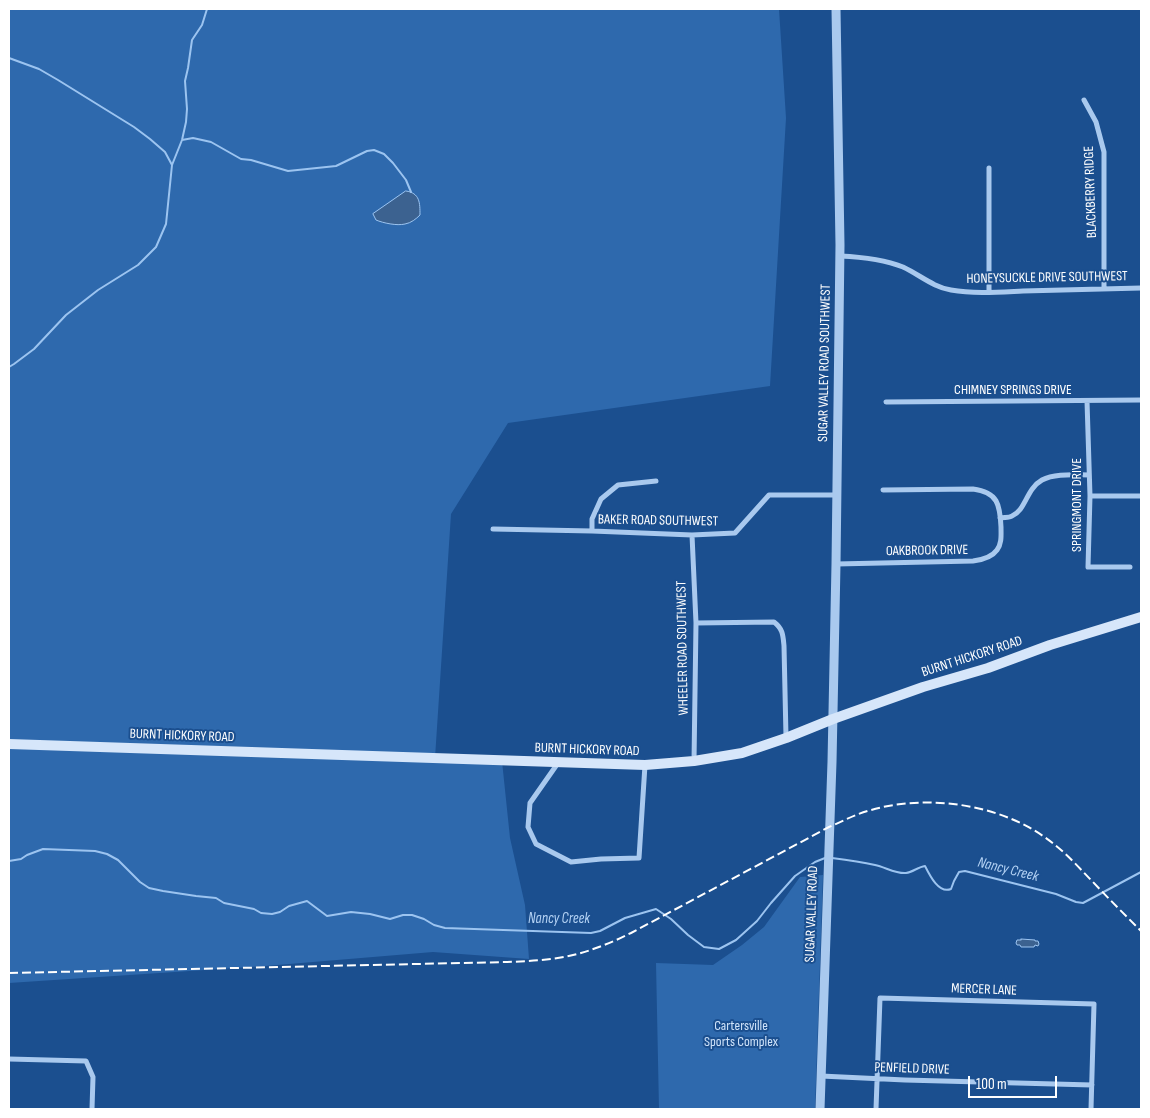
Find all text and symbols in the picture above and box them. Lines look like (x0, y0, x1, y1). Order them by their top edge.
street label: BLACKBERRY RIDGE (1081, 146, 1101, 238)
street label: HONEYSUCKLE DRIVE SOUTHWEST (966, 268, 1128, 288)
street label: SUGAR VALLEY ROAD SOUTHWEST (815, 284, 835, 442)
street label: CHIMNEY SPRINGS DRIVE (954, 382, 1072, 398)
street label: SPRINGMONT DRIVE (1069, 458, 1085, 552)
street label: BAKER ROAD SOUTHWEST (598, 512, 718, 530)
street label: OAKBROOK DRIVE (886, 542, 968, 560)
street label: WHEELER ROAD SOUTHWEST (673, 580, 693, 716)
street label: BURNT HICKORY ROAD (920, 633, 1024, 681)
street label: BURNT HICKORY ROAD (129, 726, 235, 746)
street label: BURNT HICKORY ROAD (534, 740, 640, 760)
water label: Nancy Creek (976, 854, 1040, 886)
street label: SUGAR VALLEY ROAD (802, 865, 822, 963)
water label: Nancy Creek (528, 910, 590, 928)
street label: MERCER LANE (951, 980, 1017, 1000)
park label: Cartersville Sports Complex (704, 1018, 778, 1050)
street label: PENFIELD DRIVE (874, 1059, 950, 1079)
scale bar (970, 1066, 1059, 1098)
text: 100 m (976, 1075, 1007, 1094)

